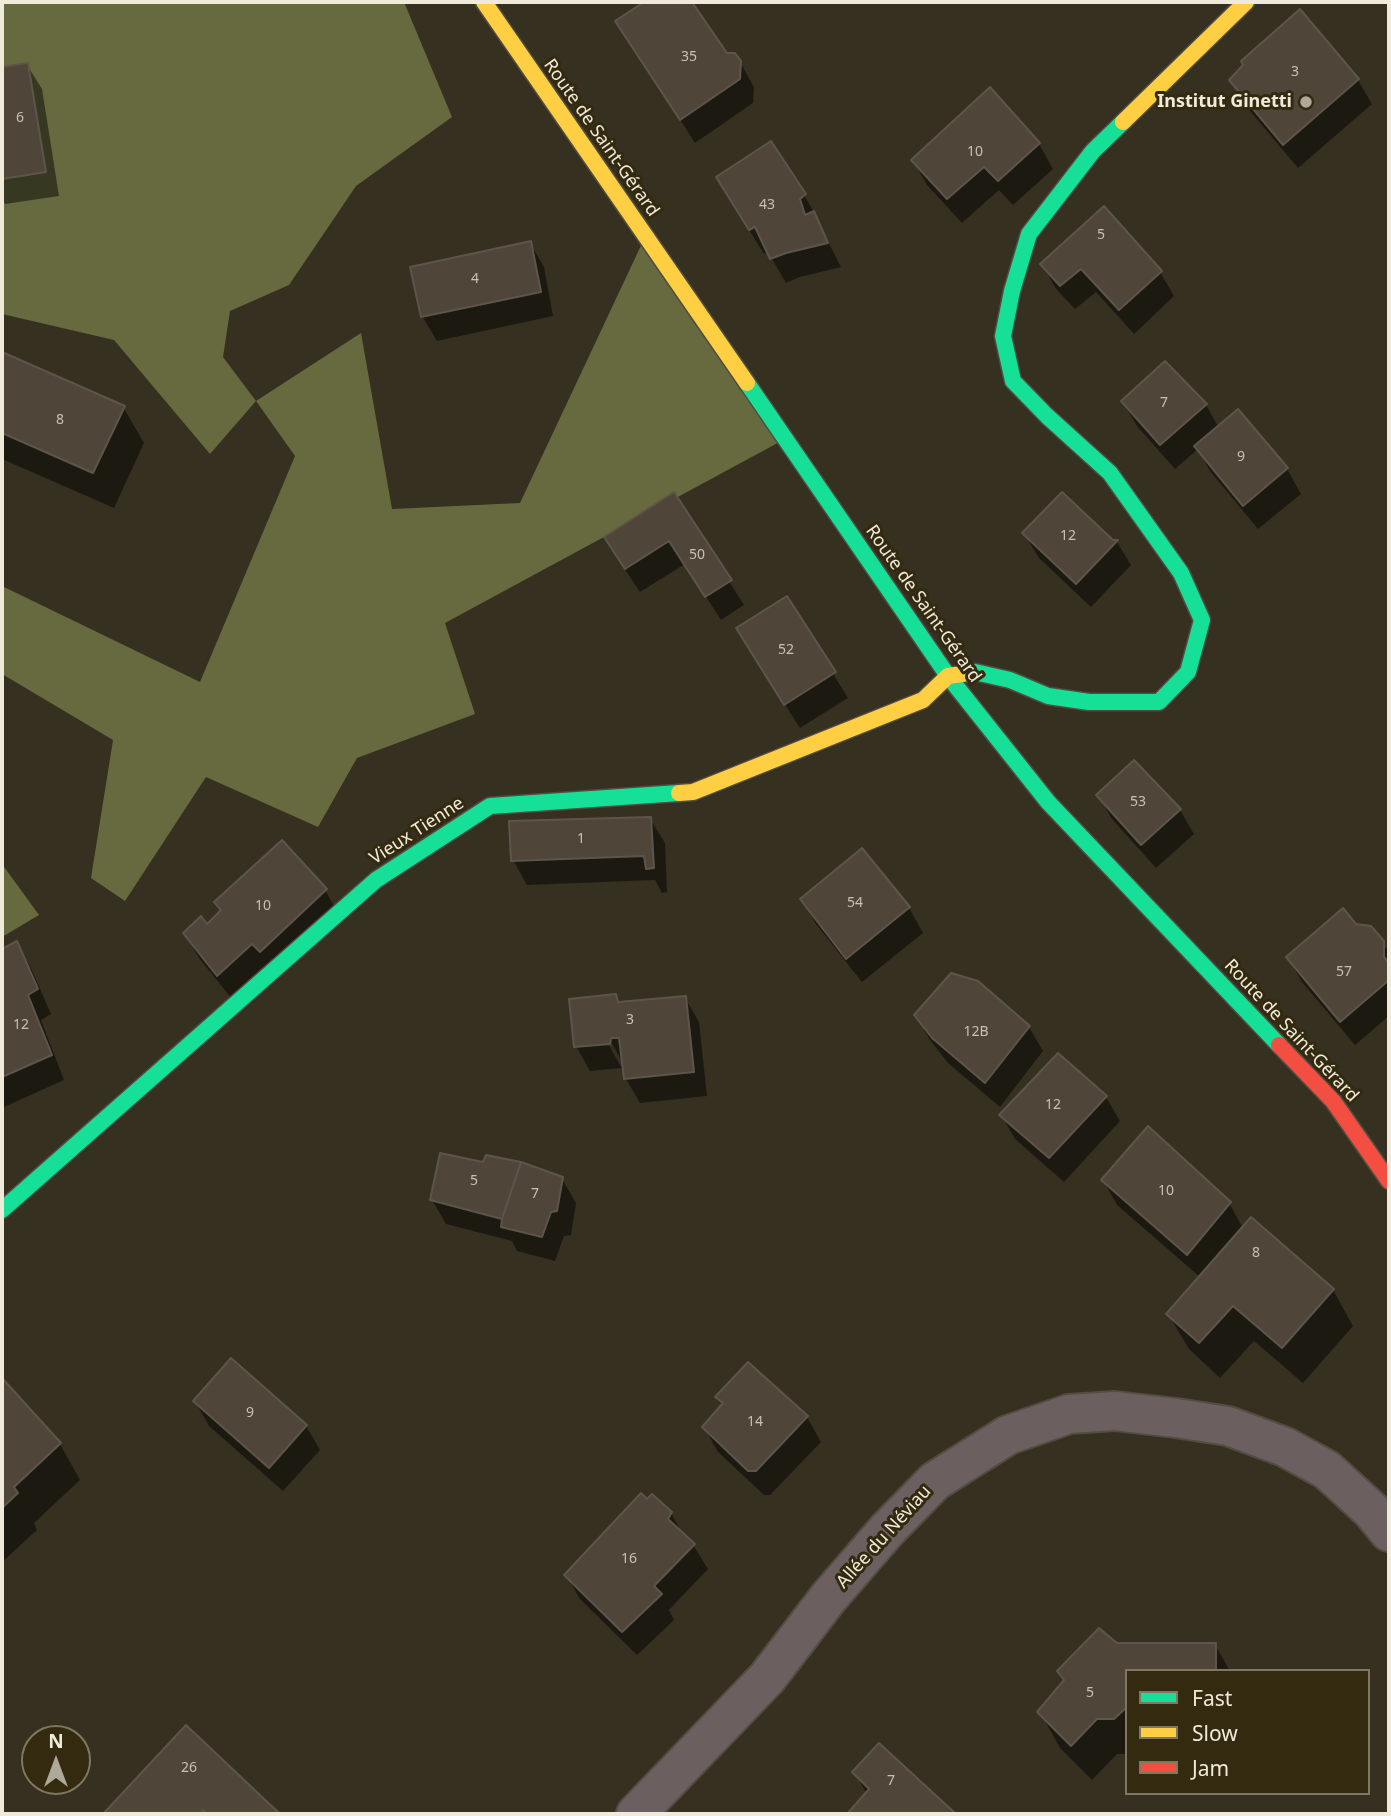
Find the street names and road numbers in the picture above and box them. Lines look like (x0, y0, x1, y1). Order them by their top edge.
street label: Route de Saint-Gérard (539, 55, 663, 221)
street label: Route de Saint-Gérard (861, 521, 985, 687)
street label: Vieux Tienne (366, 792, 468, 870)
street label: Route de Saint-Gérard (1219, 955, 1363, 1107)
street label: Allée du Néviau (832, 1481, 936, 1593)

